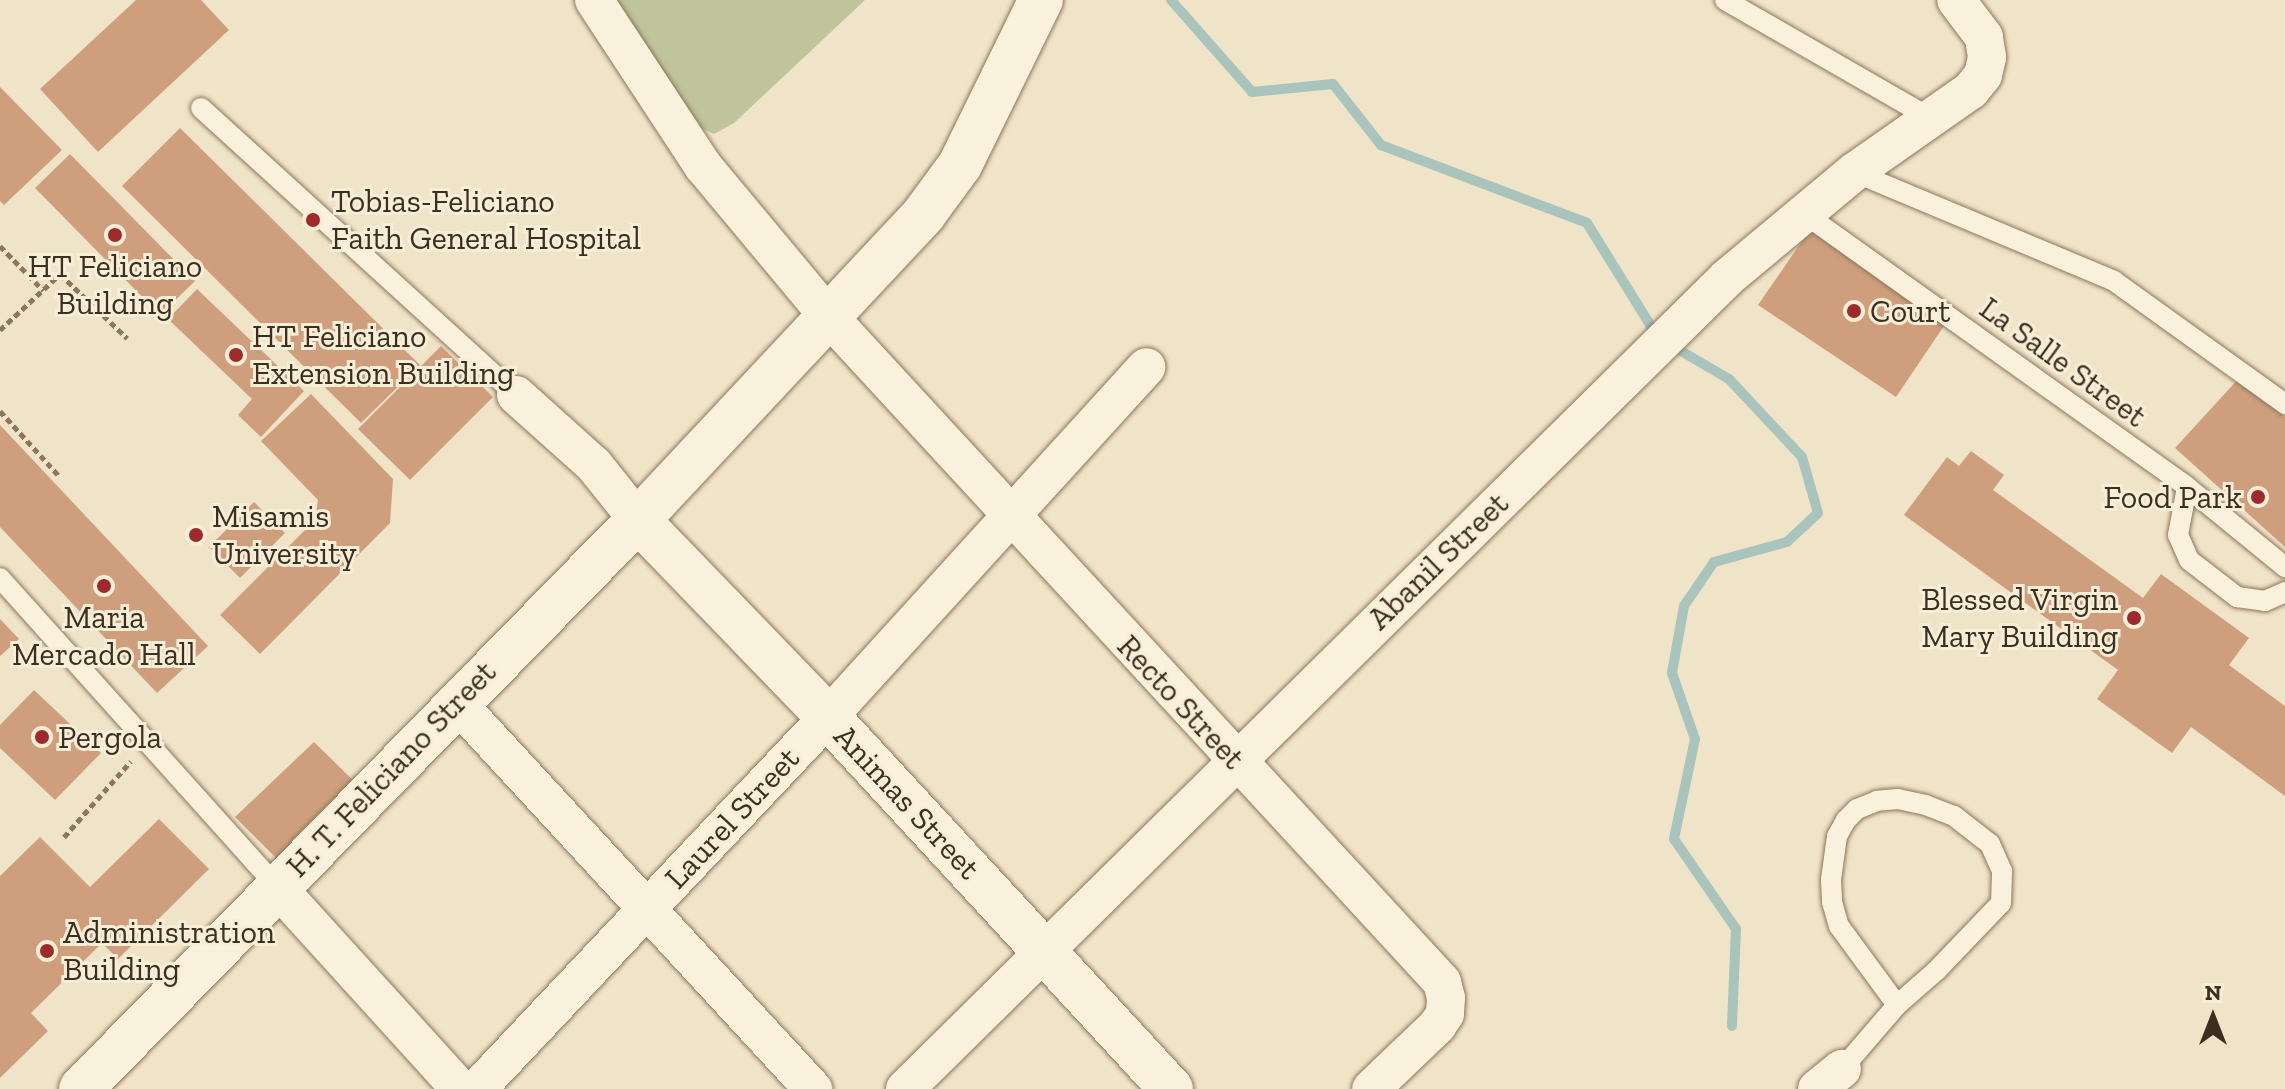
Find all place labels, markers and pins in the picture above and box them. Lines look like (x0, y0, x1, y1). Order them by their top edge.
place label: Tobias-Feliciano Faith General Hospital (331, 183, 641, 258)
marker: Tobias-Feliciano Faith General Hospital (302, 209, 324, 231)
marker: HT Feliciano Building (106, 226, 124, 244)
place label: HT Feliciano Building (28, 248, 202, 323)
place label: Court (1870, 292, 1950, 330)
marker: Court (1845, 302, 1863, 320)
place label: HT Feliciano Extension Building (252, 318, 515, 393)
marker: HT Feliciano Extension Building (227, 346, 245, 364)
place label: Food Park (2104, 478, 2242, 516)
marker: Food Park (2249, 488, 2267, 506)
place label: Misamis University (212, 498, 357, 573)
marker: Misamis University (187, 526, 205, 544)
marker: Maria Mercado Hall (95, 577, 113, 595)
place label: Blessed Virgin Mary Building (1920, 581, 2118, 656)
place label: Maria Mercado Hall (12, 599, 196, 674)
marker: Blessed Virgin Mary Building (2125, 609, 2143, 627)
place label: Pergola (58, 718, 162, 756)
marker: Pergola (33, 728, 51, 746)
place label: Administration Building (63, 914, 275, 989)
marker: Administration Building (38, 942, 56, 960)

